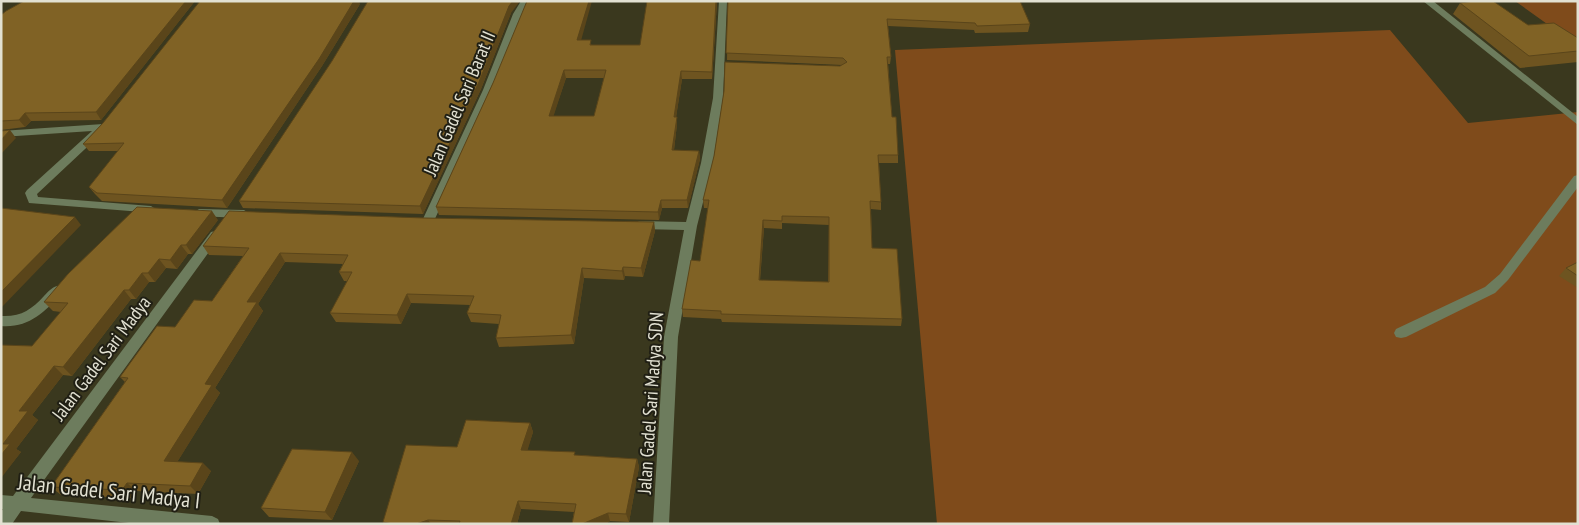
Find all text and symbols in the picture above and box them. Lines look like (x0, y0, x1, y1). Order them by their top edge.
street label: Jalan Gadel Sari Barat II (417, 27, 500, 180)
street label: Jalan Gadel Sari Madya (46, 291, 156, 426)
street label: Jalan Gadel Sari Madya SDN (632, 311, 668, 496)
street label: Jalan Gadel Sari Madya I (15, 467, 202, 515)

